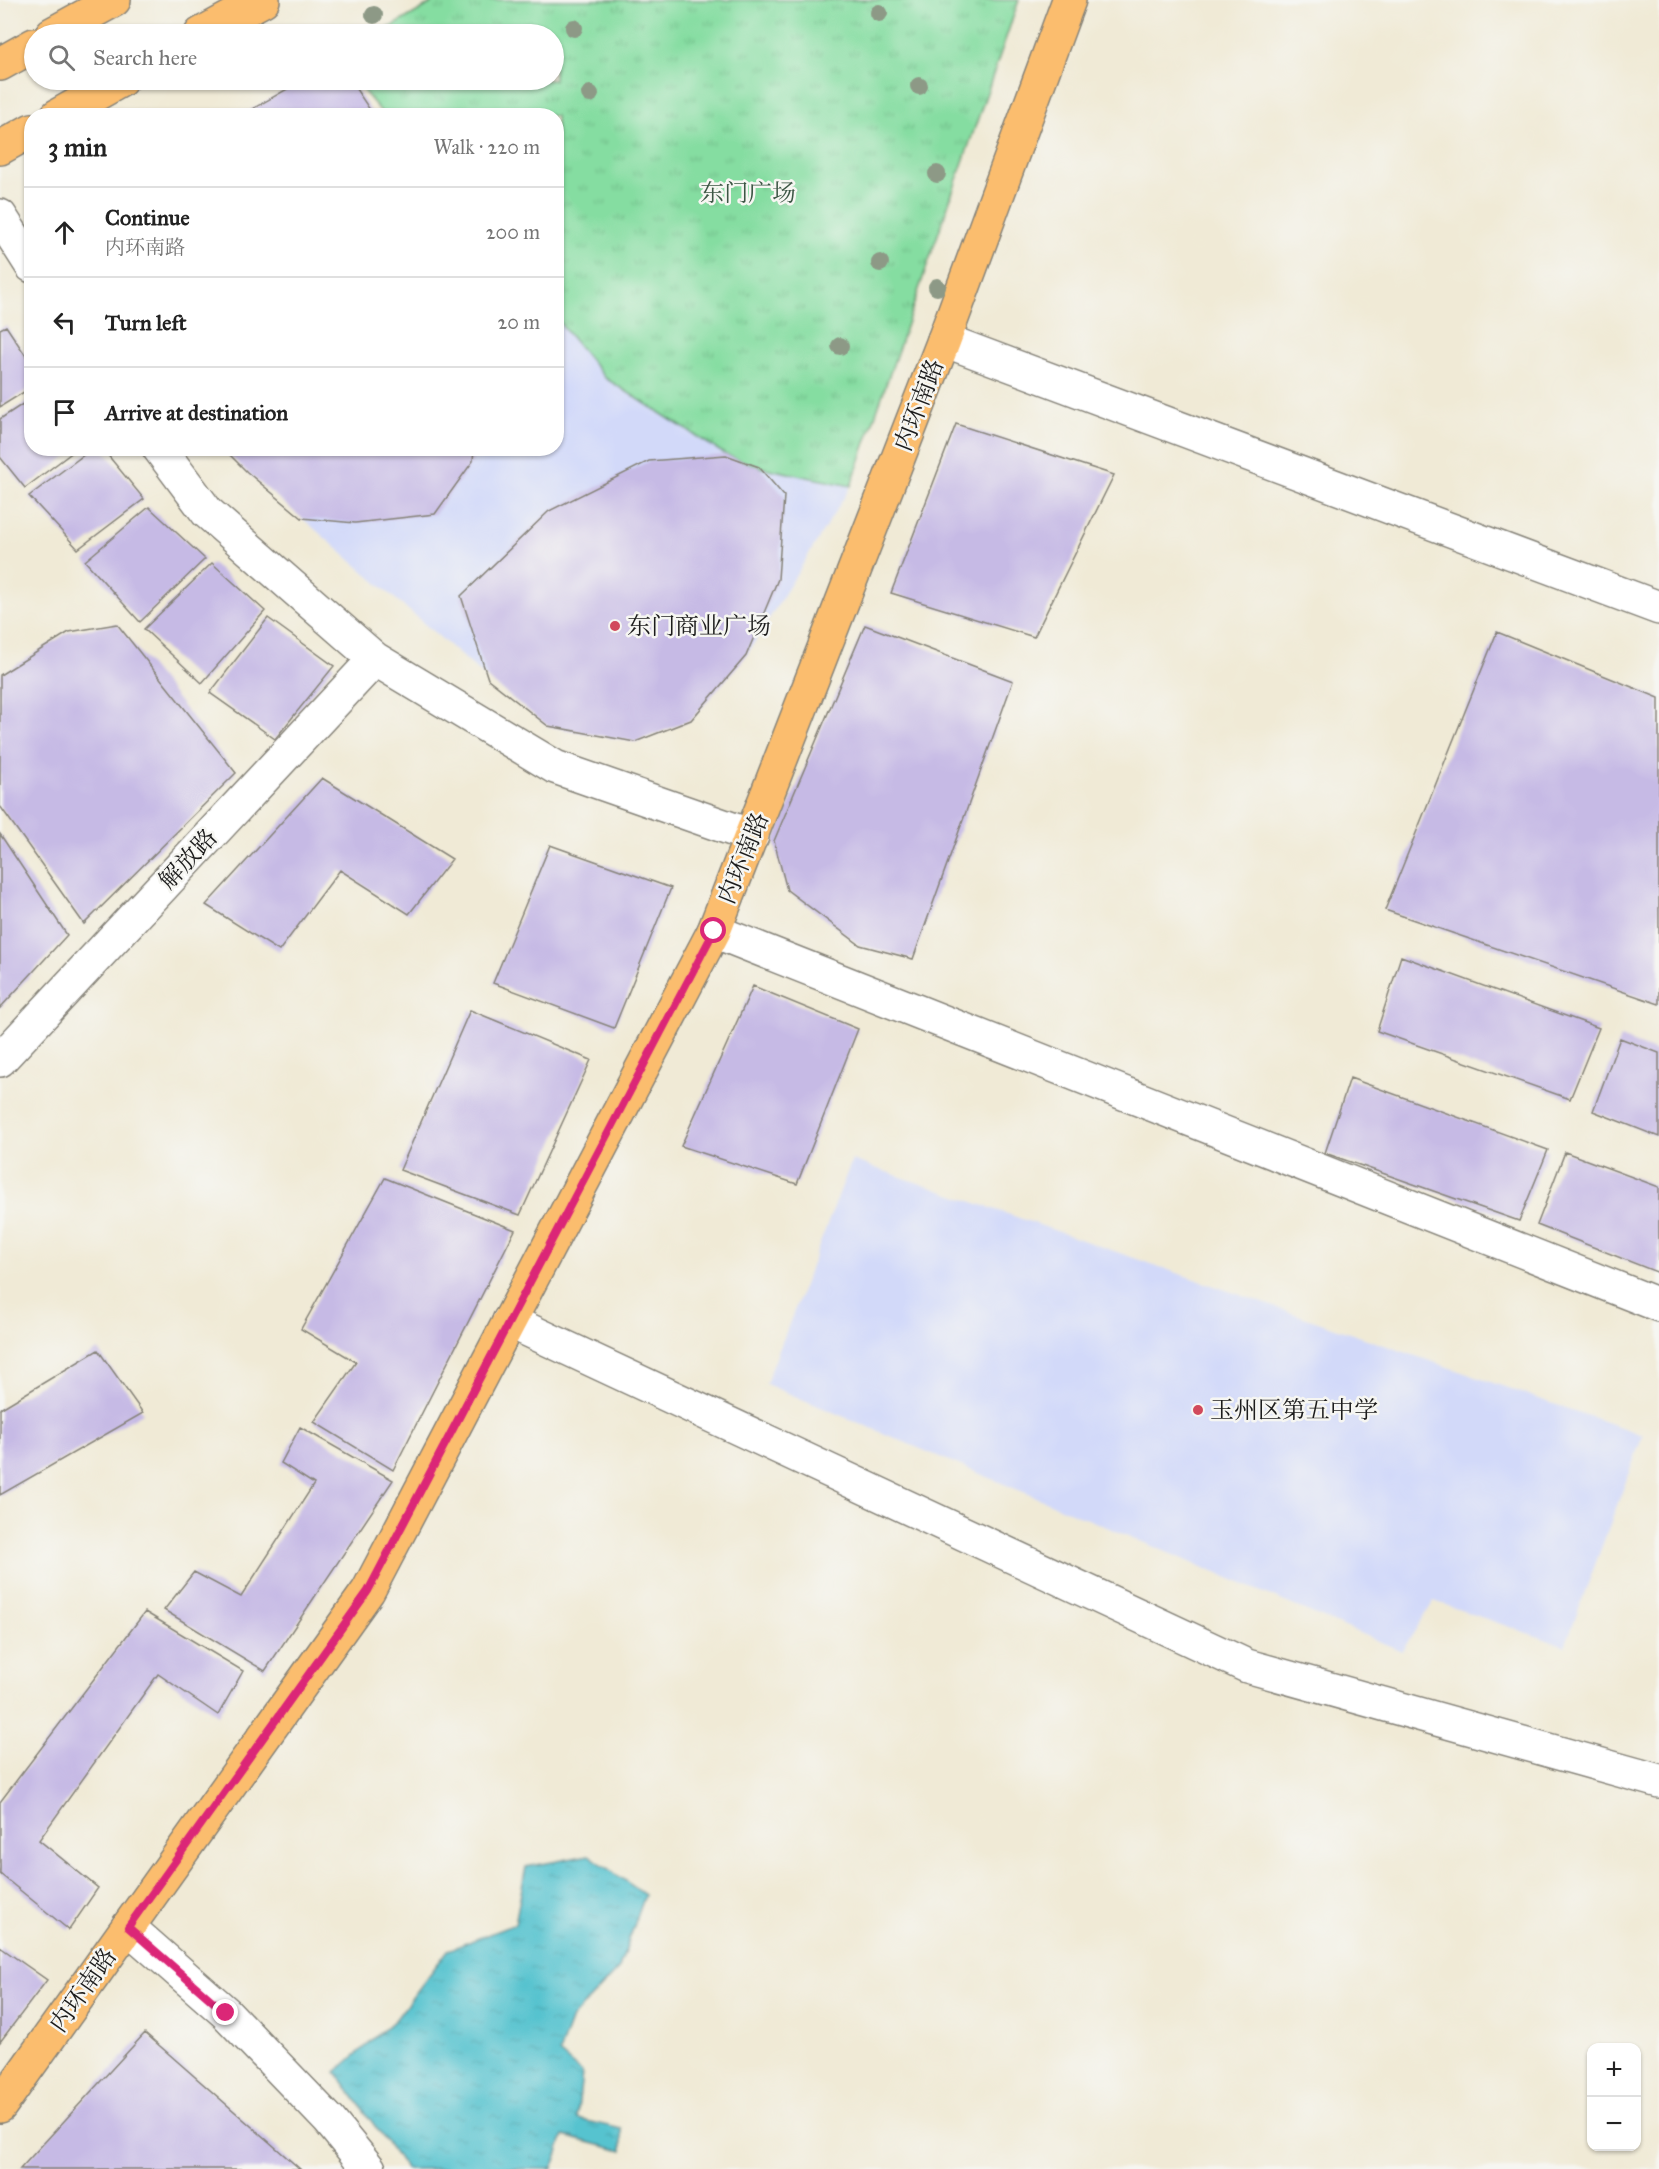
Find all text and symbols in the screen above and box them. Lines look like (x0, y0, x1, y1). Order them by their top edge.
search box (24, 24, 564, 90)
icon: search (45, 41, 78, 74)
text: Search here (93, 44, 197, 71)
text: 3 min (48, 131, 107, 163)
text: Walk · 220 m (433, 135, 540, 159)
park label: 东门广场 (700, 178, 796, 208)
text: Continue (105, 204, 190, 231)
icon: ahead (48, 216, 81, 249)
text: 200 m (486, 220, 540, 244)
text: 内环南路 (105, 235, 185, 259)
icon: left (48, 306, 81, 339)
text: Turn left (105, 309, 187, 336)
text: 20 m (497, 310, 540, 334)
street label: 内环南路 (888, 355, 950, 455)
icon: arrive (48, 396, 81, 429)
text: Arrive at destination (105, 399, 288, 426)
place label: 东门商业广场 (627, 611, 771, 641)
marker: 东门商业广场 (608, 619, 622, 633)
street label: 内环南路 (711, 808, 775, 908)
street label: 解放路 (152, 822, 224, 896)
route start (700, 917, 726, 943)
place label: 玉州区第五中学 (1210, 1395, 1378, 1425)
marker: 玉州区第五中学 (1191, 1403, 1205, 1417)
street label: 内环南路 (43, 1942, 123, 2038)
route end (212, 1999, 238, 2025)
map controls (1587, 2043, 1641, 2151)
button: + (1587, 2043, 1641, 2097)
button: − (1587, 2097, 1641, 2151)

